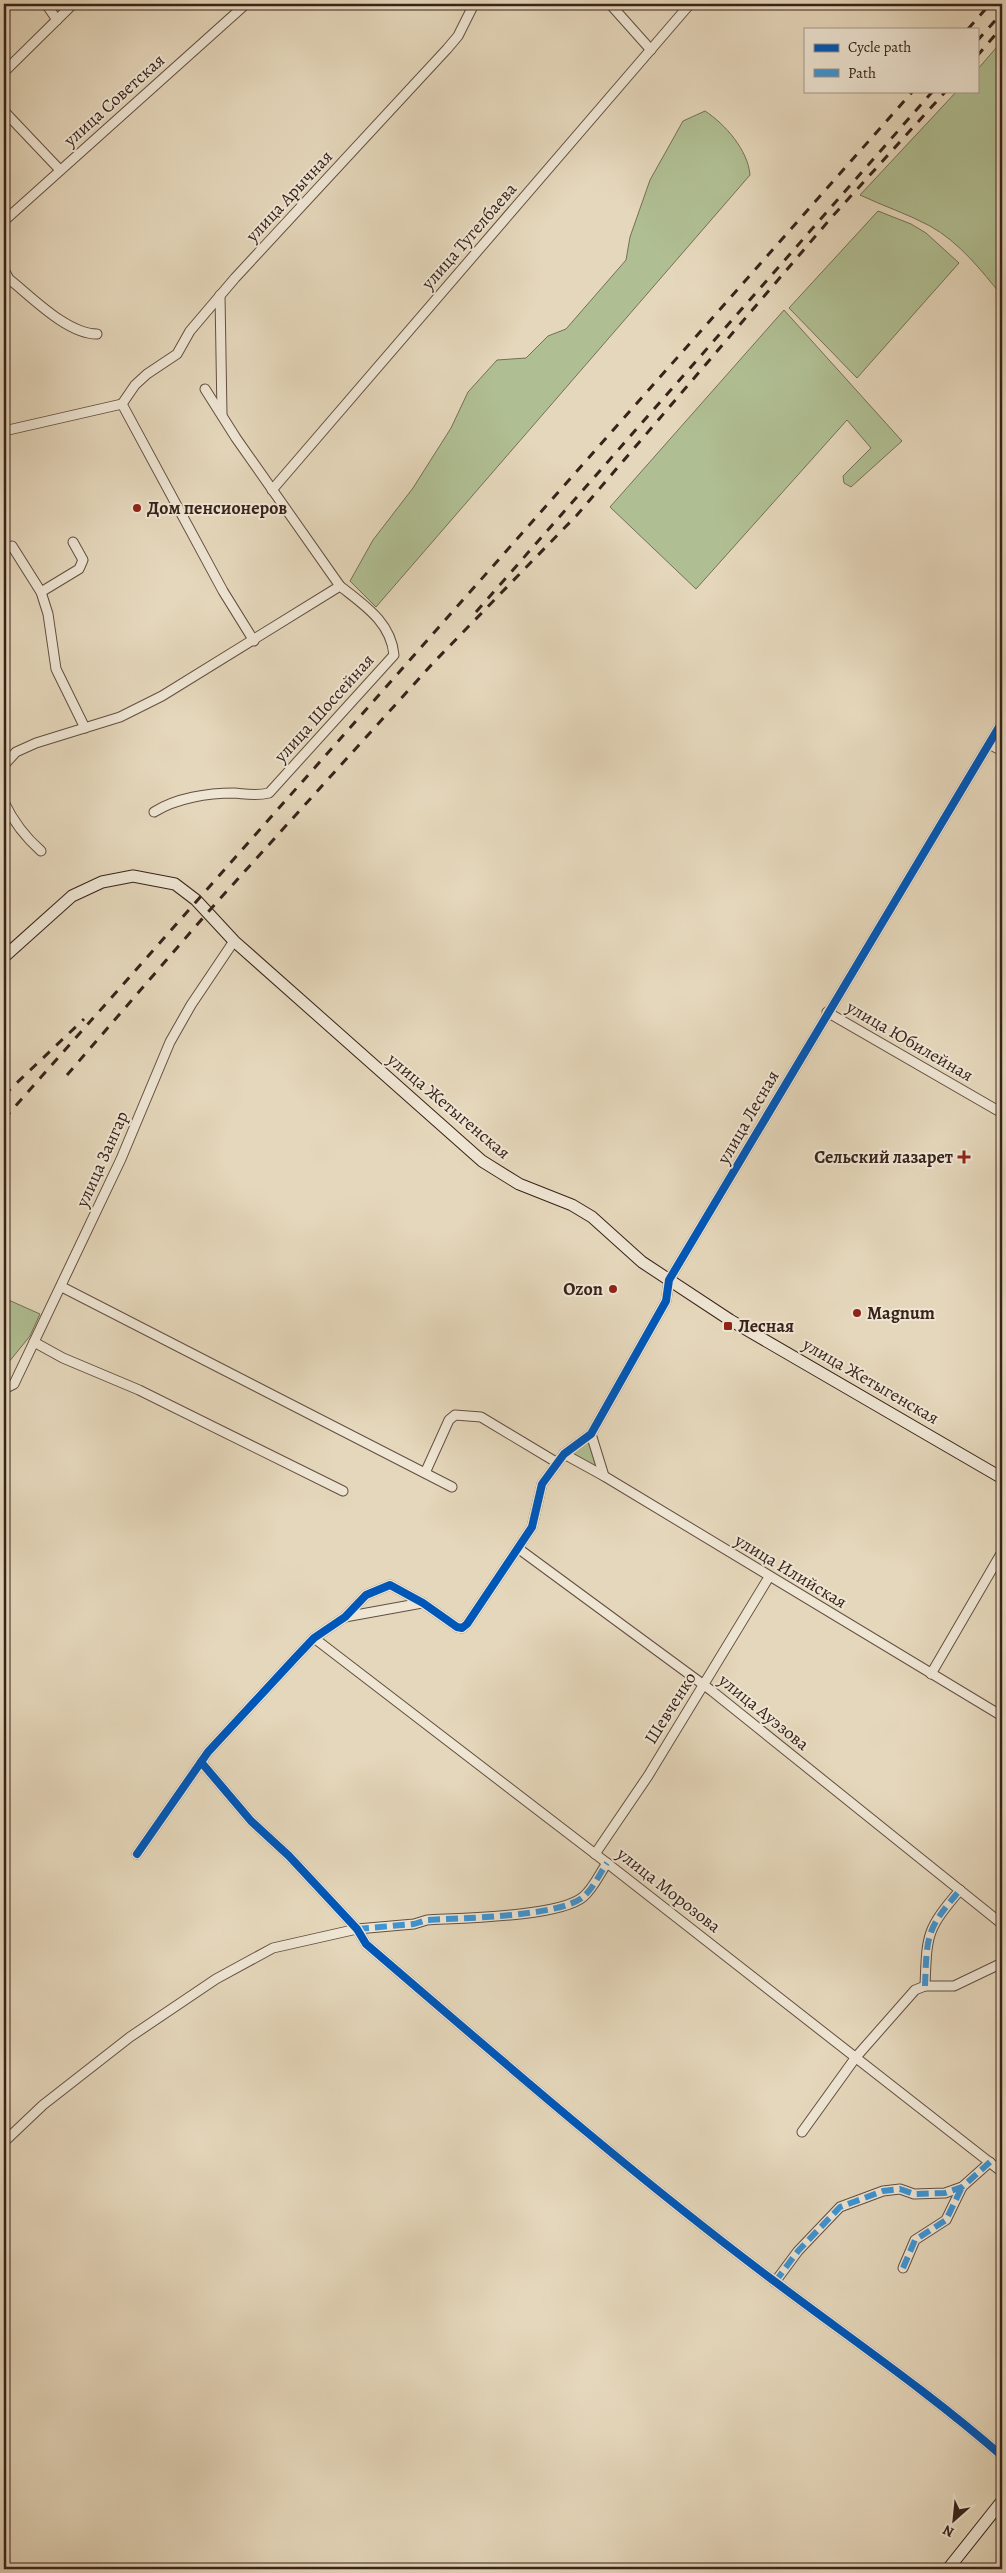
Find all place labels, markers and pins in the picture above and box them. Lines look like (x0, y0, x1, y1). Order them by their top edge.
place label: Дом пенсионеров (147, 496, 287, 520)
marker: Дом пенсионеров (131, 502, 143, 514)
place label: Сельский лазарет (814, 1145, 953, 1169)
marker: Сельский лазарет (957, 1150, 971, 1164)
place label: Ozon (563, 1277, 603, 1301)
marker: Ozon (607, 1283, 619, 1295)
place label: Magnum (867, 1301, 935, 1325)
marker: Magnum (851, 1307, 863, 1319)
place label: Лесная (738, 1314, 794, 1338)
marker: Лесная (722, 1320, 734, 1332)

